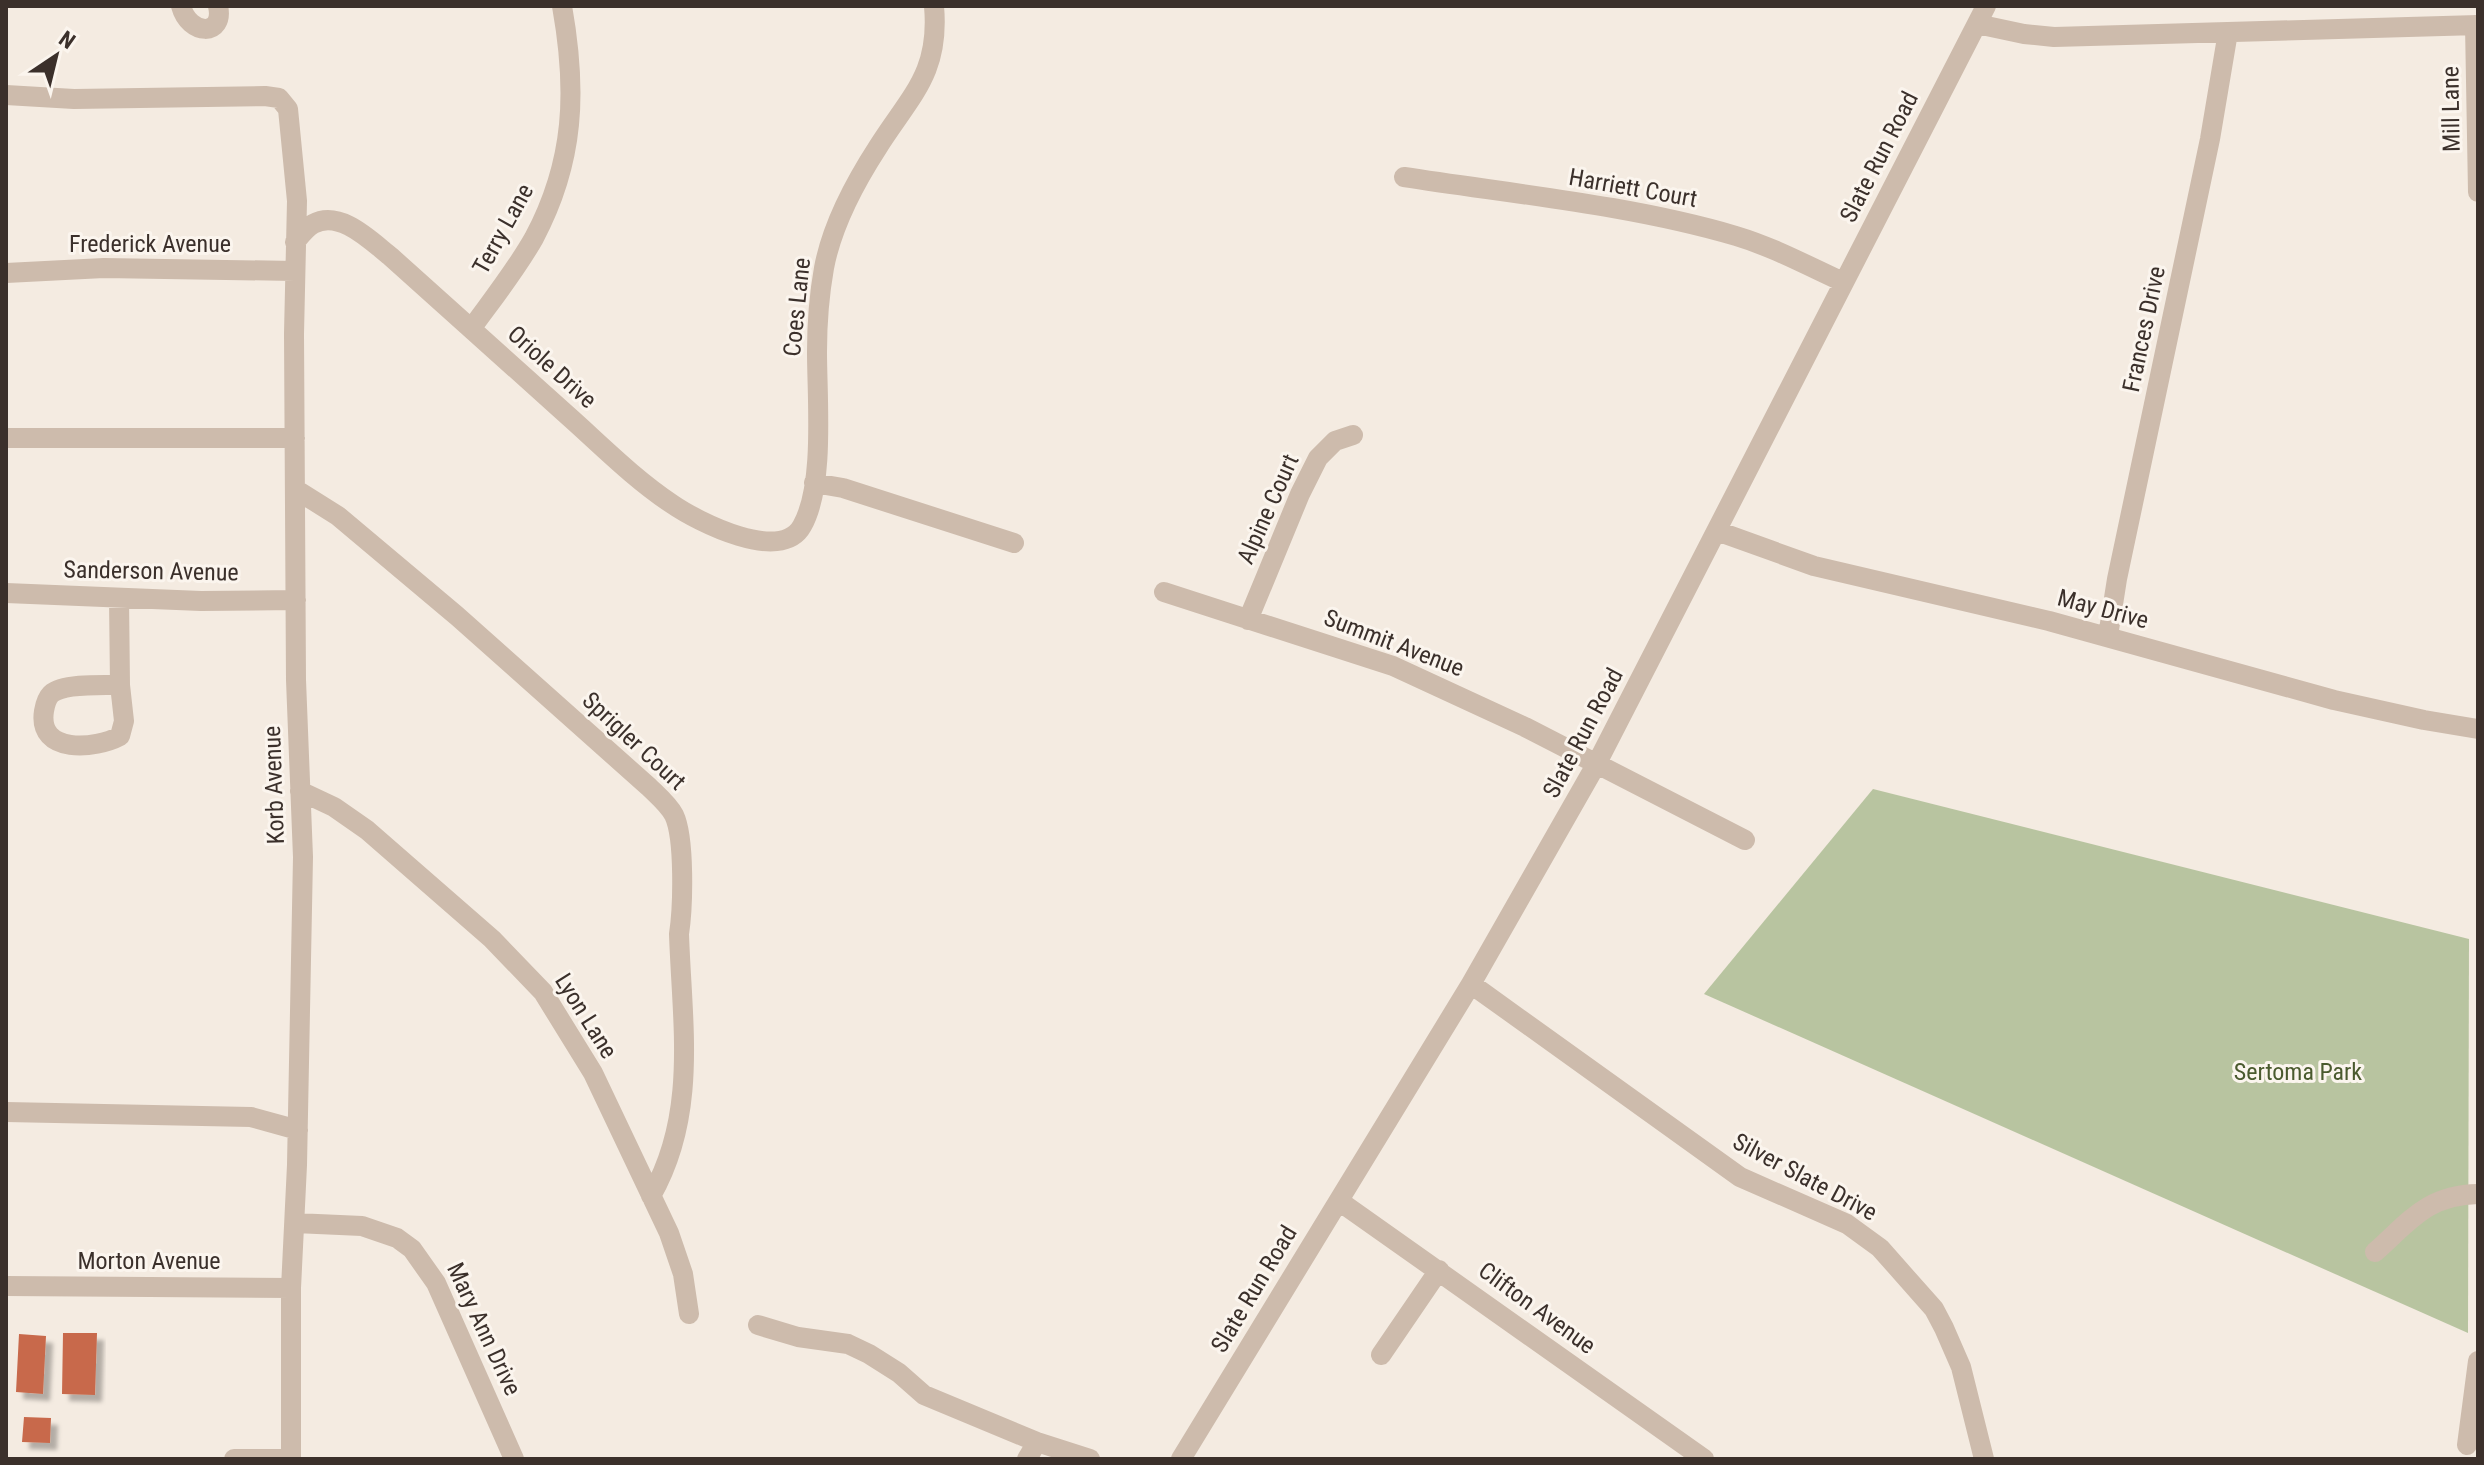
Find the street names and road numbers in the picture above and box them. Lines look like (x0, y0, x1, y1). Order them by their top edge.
street label: Mill Lane (2436, 66, 2466, 152)
street label: Slate Run Road (1834, 87, 1924, 227)
street label: Harriett Court (1567, 163, 1699, 213)
street label: Terry Lane (467, 179, 539, 279)
street label: Frederick Avenue (69, 230, 231, 258)
street label: Coes Lane (778, 256, 816, 358)
street label: Frances Drive (2117, 264, 2171, 394)
street label: Oriole Drive (502, 320, 602, 414)
street label: Alpine Court (1231, 450, 1305, 568)
street label: Sanderson Avenue (63, 555, 239, 587)
street label: May Drive (2055, 583, 2151, 635)
street label: Summit Avenue (1320, 604, 1468, 682)
street label: Slate Run Road (1537, 663, 1629, 803)
street label: Sprigler Court (577, 686, 691, 796)
street label: Korb Avenue (258, 725, 290, 845)
street label: Lyon Lane (549, 968, 623, 1064)
street label: Silver Slate Drive (1728, 1127, 1882, 1227)
street label: Slate Run Road (1205, 1221, 1303, 1357)
street label: Morton Avenue (77, 1247, 221, 1275)
street label: Clifton Avenue (1473, 1256, 1601, 1360)
street label: Mary Ann Drive (441, 1258, 527, 1400)

